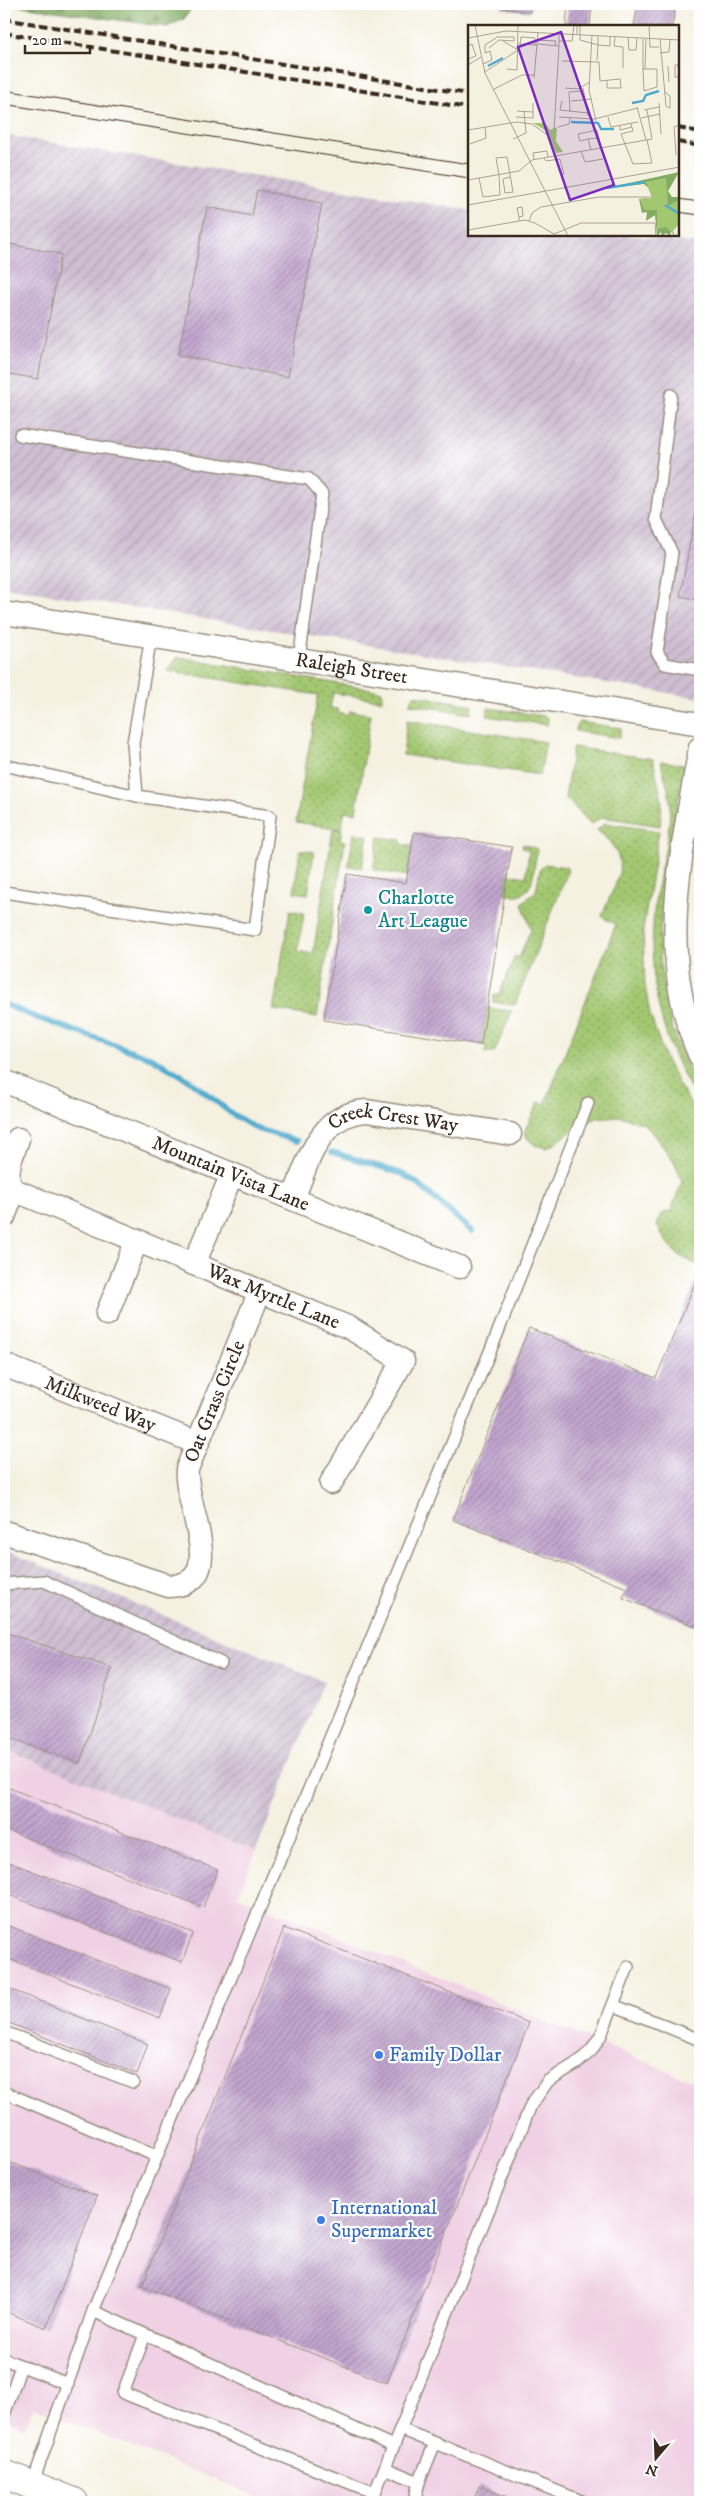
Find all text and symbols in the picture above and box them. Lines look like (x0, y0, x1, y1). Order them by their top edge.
scale bar (25, 22, 90, 54)
inset map (468, 25, 679, 236)
text: 20 m (32, 31, 62, 50)
street label: Raleigh Street (294, 647, 409, 690)
place label: Charlotte Art League (378, 886, 468, 934)
marker: Charlotte Art League (362, 904, 374, 916)
street label: Creek Crest Way (323, 1098, 461, 1138)
street label: Mountain Vista Lane (148, 1130, 313, 1217)
street label: Wax Myrtle Lane (203, 1258, 344, 1335)
street label: Oat Grass Circle (179, 1337, 251, 1466)
street label: Milkweed Way (41, 1370, 160, 1438)
place label: Family Dollar (389, 2043, 502, 2068)
marker: Family Dollar (373, 2049, 385, 2061)
place label: International Supermarket (331, 2196, 437, 2244)
marker: International Supermarket (315, 2214, 327, 2226)
north arrow (632, 2434, 682, 2484)
text: N (643, 2459, 660, 2480)

